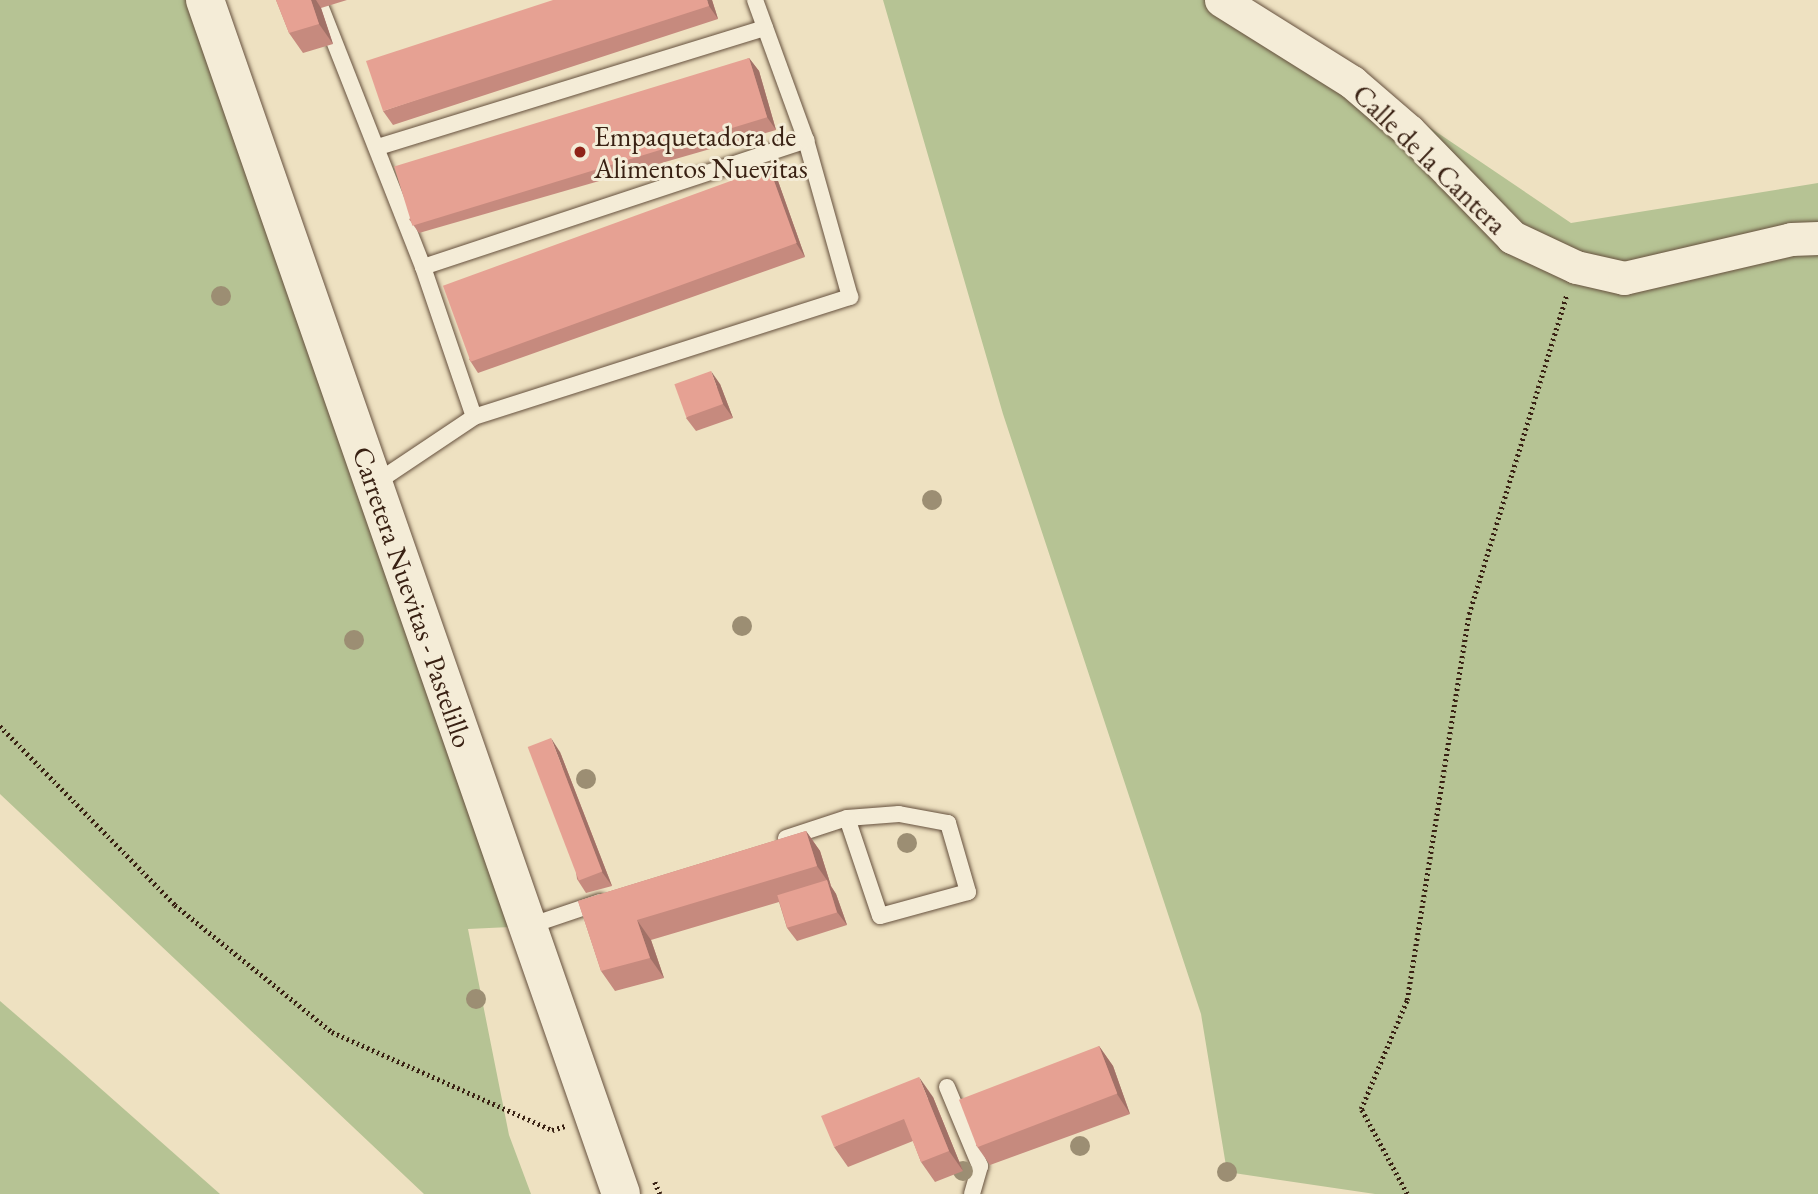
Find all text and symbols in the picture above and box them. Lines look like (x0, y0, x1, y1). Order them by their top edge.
street label: Calle de la Cantera (1346, 77, 1514, 241)
place label: Empaquetadora de Alimentos Nuevitas (594, 119, 808, 185)
marker: Empaquetadora de Alimentos Nuevitas (572, 144, 588, 160)
street label: Carretera Nuevitas - Pastelillo (346, 442, 480, 752)

